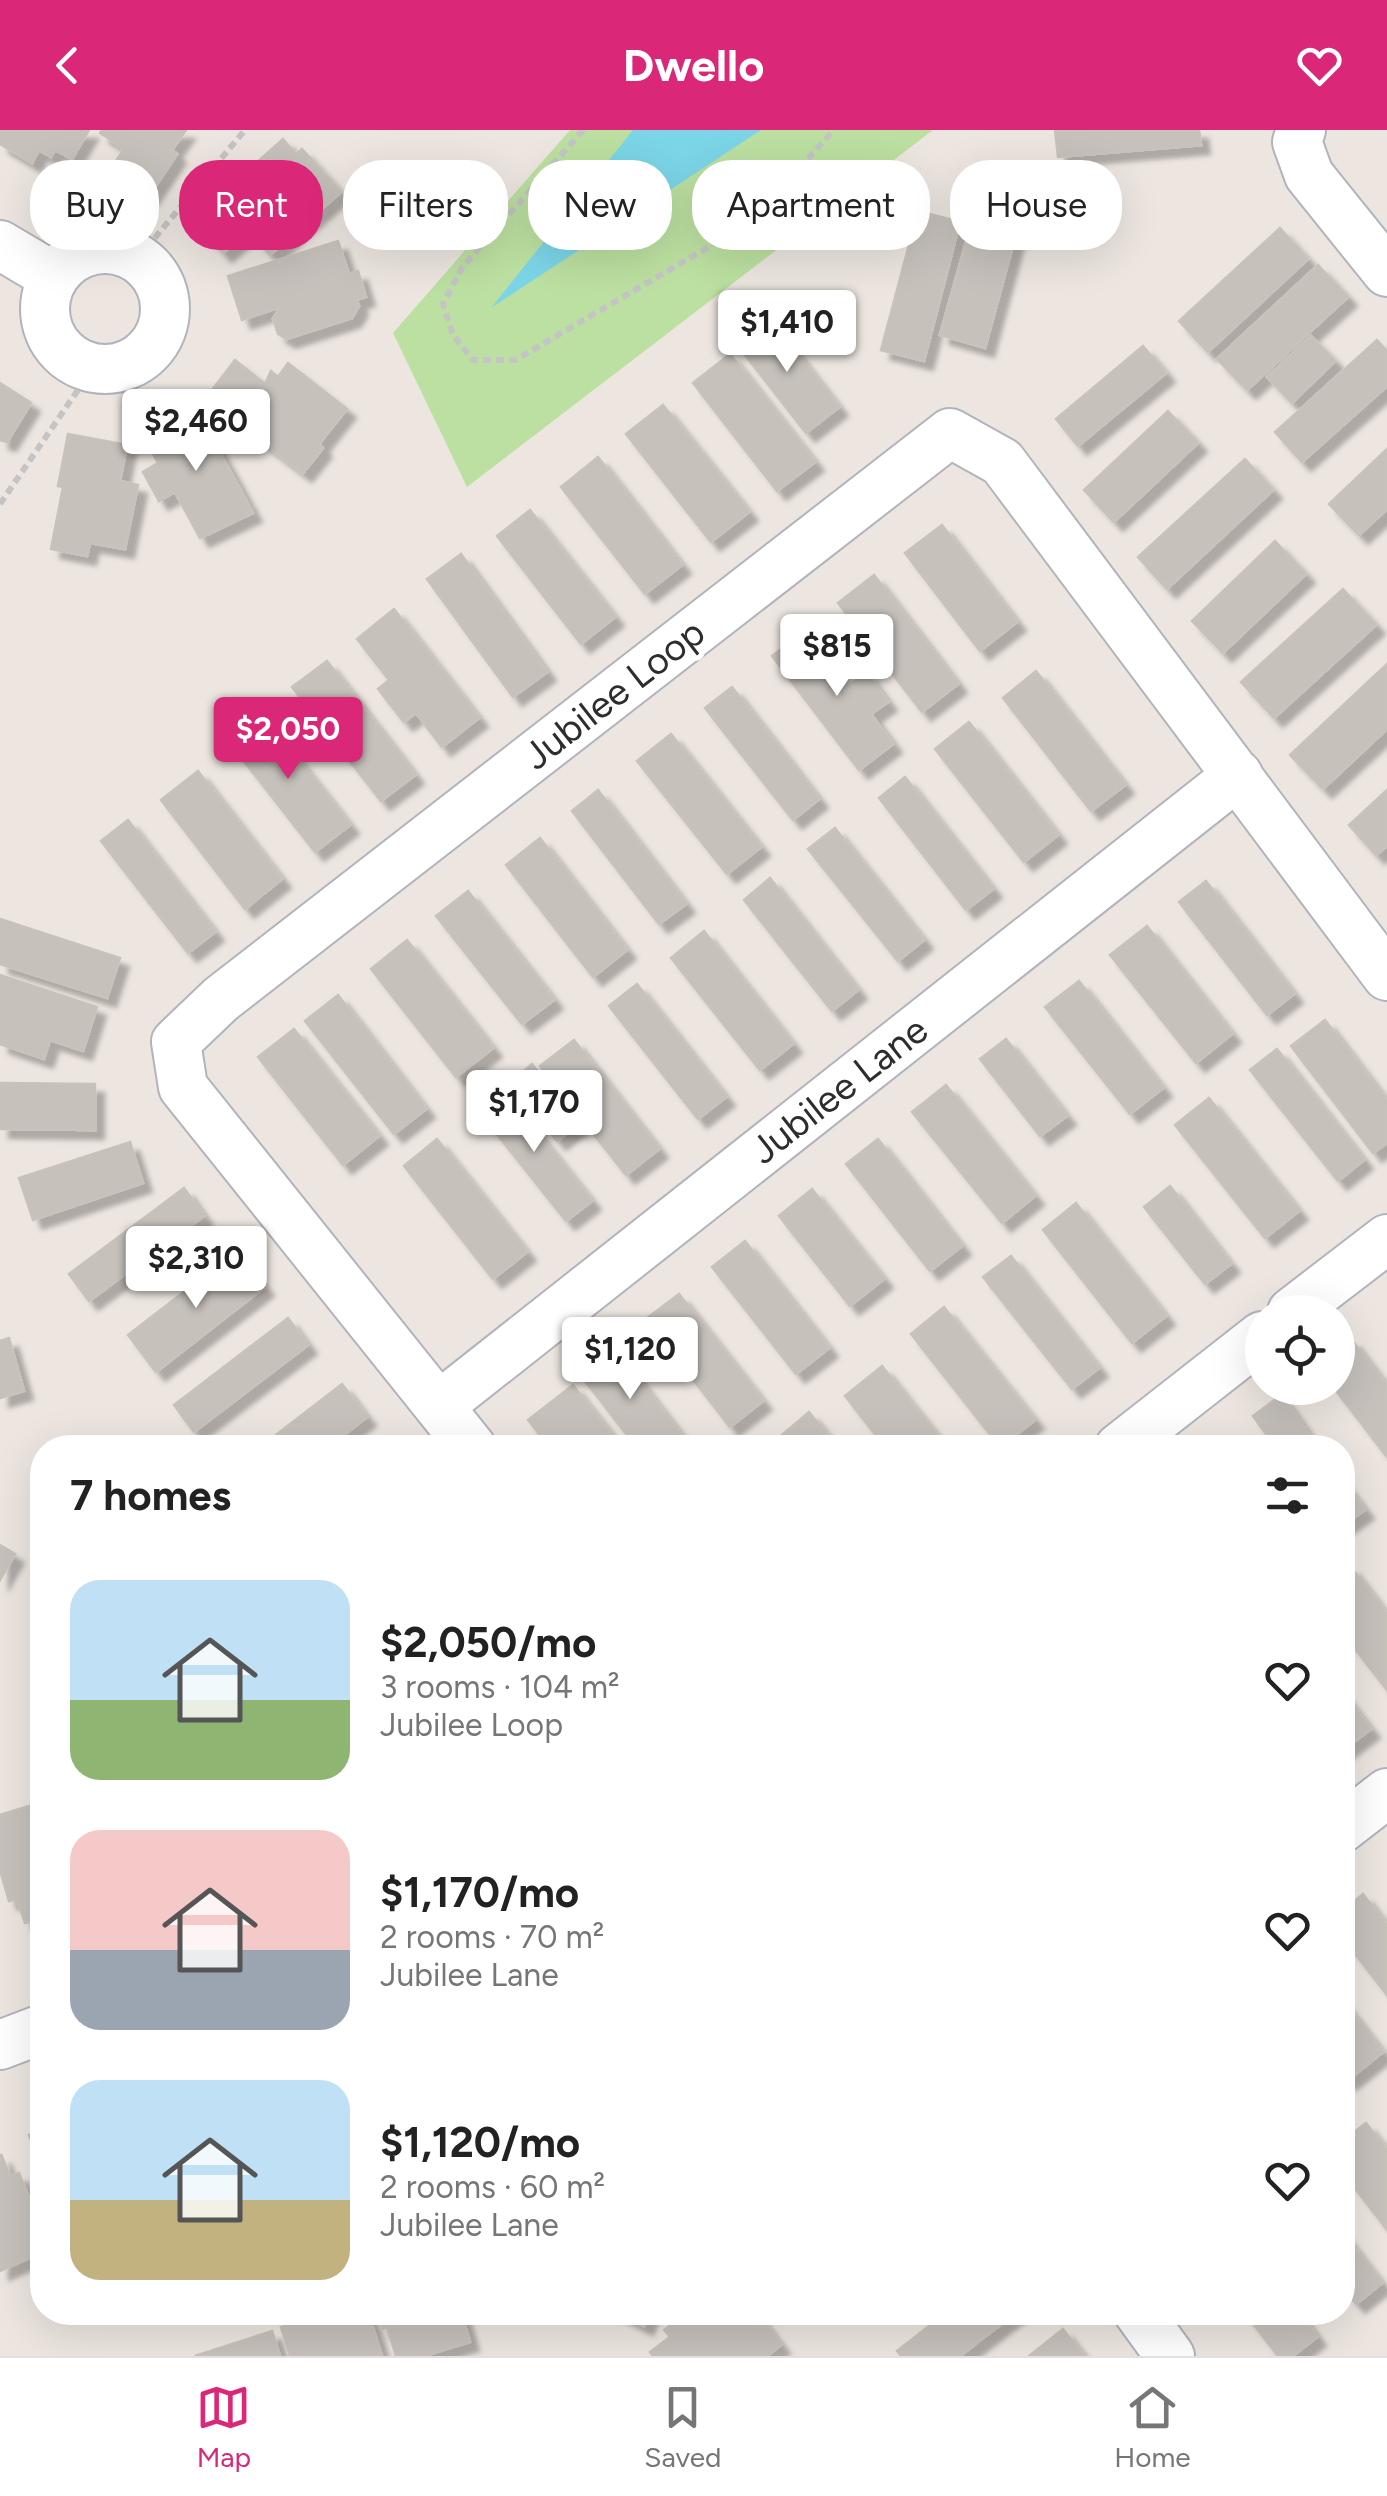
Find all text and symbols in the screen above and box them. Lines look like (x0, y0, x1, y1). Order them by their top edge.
icon: back (40, 38, 95, 93)
text: Dwello (623, 38, 764, 92)
icon: heart (1292, 38, 1347, 93)
chip: Buy (30, 160, 159, 250)
chip: Rent (179, 160, 323, 250)
chip: Filters (343, 160, 508, 250)
chip: New (528, 160, 672, 250)
chip: Apartment (692, 160, 930, 250)
chip: House (950, 160, 1122, 250)
pin: $1,410 (706, 290, 868, 375)
text: $1,410 (740, 303, 834, 341)
pin: $2,460 (115, 389, 277, 474)
text: $2,460 (144, 402, 248, 440)
street label: Jubilee Loop (514, 609, 714, 779)
pin: $815 (778, 614, 896, 699)
text: $815 (802, 627, 872, 665)
pin: $2,050 (207, 697, 369, 782)
text: $2,050 (236, 710, 340, 748)
street label: Jubilee Lane (741, 1007, 937, 1173)
pin: $1,170 (453, 1070, 615, 1155)
text: $1,170 (488, 1083, 580, 1121)
pin: $2,310 (115, 1226, 277, 1311)
text: $2,310 (148, 1239, 244, 1277)
map controls (1245, 1295, 1355, 1405)
button: locate (1245, 1295, 1355, 1405)
pin: $1,120 (549, 1317, 711, 1402)
text: $1,120 (584, 1330, 676, 1368)
icon: filters (1260, 1468, 1315, 1523)
text: 7 homes (70, 1470, 231, 1521)
text: $2,050/mo (380, 1617, 596, 1668)
icon: home (150, 1620, 270, 1740)
icon: heart (1260, 1653, 1315, 1708)
text: 3 rooms · 104 m² (380, 1668, 620, 1706)
text: Jubilee Loop (380, 1706, 563, 1744)
text: $1,170/mo (380, 1867, 579, 1918)
icon: home (150, 1870, 270, 1990)
icon: heart (1260, 1903, 1315, 1958)
text: 2 rooms · 70 m² (380, 1918, 604, 1956)
text: Jubilee Lane (380, 1956, 559, 1994)
text: $1,120/mo (380, 2117, 580, 2168)
icon: home (150, 2120, 270, 2240)
icon: heart (1260, 2153, 1315, 2208)
text: 2 rooms · 60 m² (380, 2168, 605, 2206)
text: Jubilee Lane (380, 2206, 559, 2244)
tab: Map (196, 2380, 251, 2474)
tab: Saved (644, 2380, 721, 2474)
tab: Home (1114, 2380, 1191, 2474)

